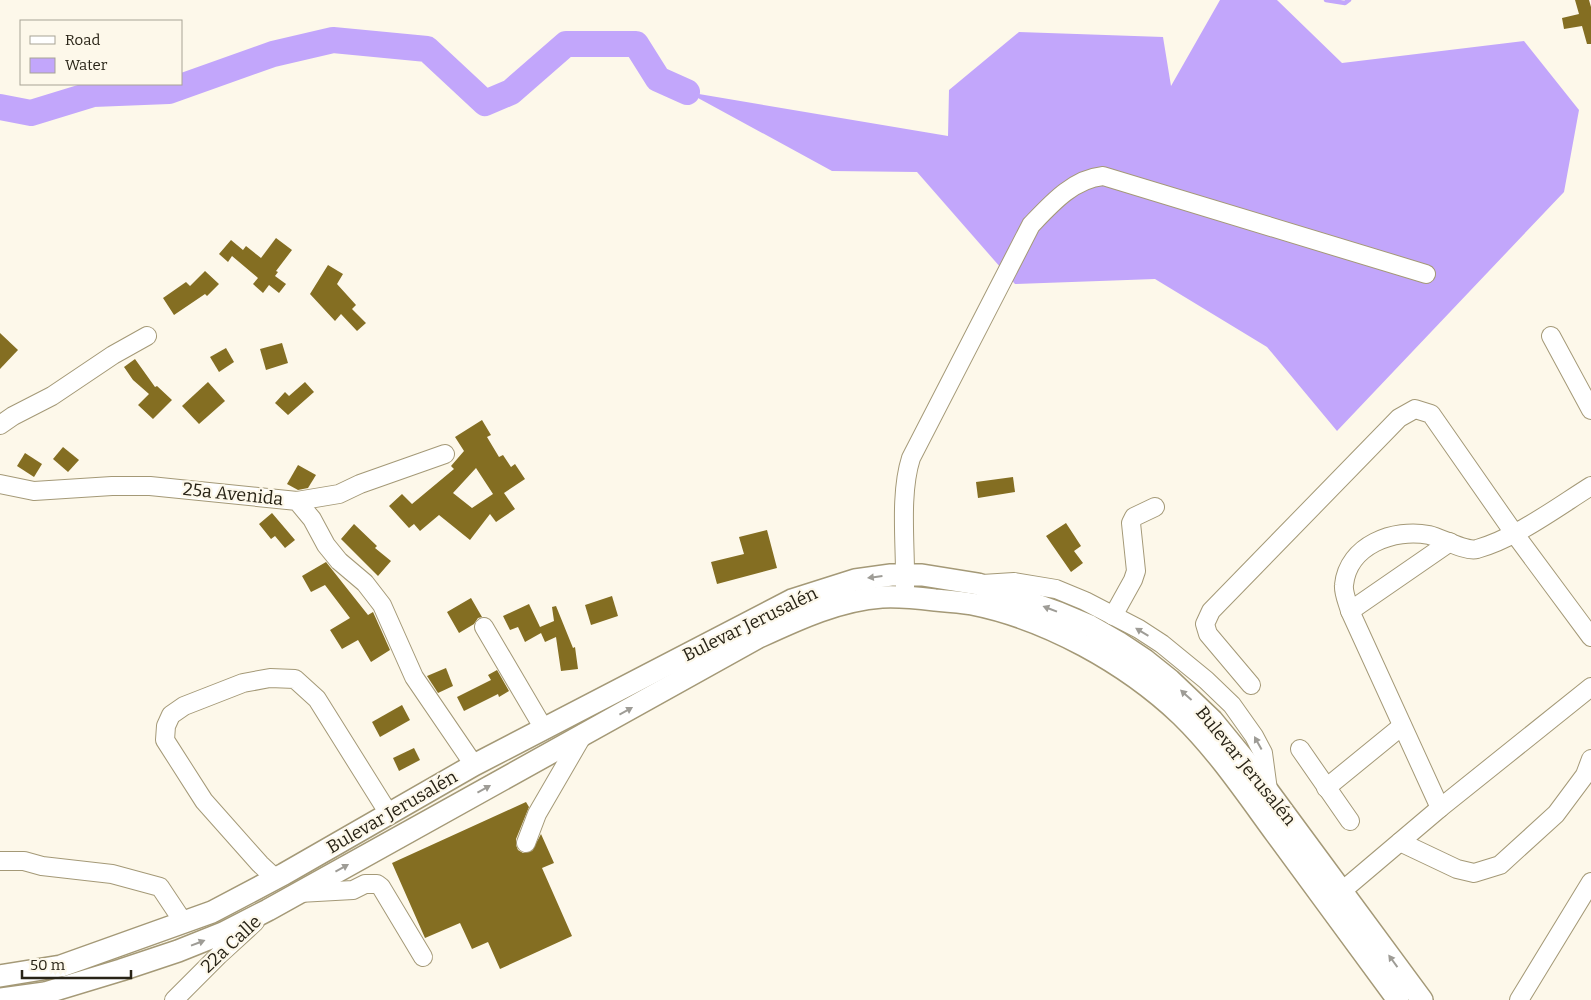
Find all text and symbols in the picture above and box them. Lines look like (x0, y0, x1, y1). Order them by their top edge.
legend (20, 20, 182, 85)
text: Road (65, 31, 100, 49)
text: Water (65, 56, 108, 74)
street label: 25a Avenida (182, 478, 284, 510)
one-way arrow (866, 573, 882, 581)
street label: Bulevar Jerusalén (679, 582, 822, 666)
one-way arrow (1042, 605, 1057, 612)
one-way arrow (1136, 627, 1149, 636)
one-way arrow (1181, 689, 1193, 701)
street label: Bulevar Jerusalén (1191, 702, 1301, 831)
one-way arrow (619, 706, 633, 715)
one-way arrow (1254, 736, 1262, 751)
street label: Bulevar Jerusalén (323, 765, 462, 858)
one-way arrow (476, 785, 491, 793)
one-way arrow (335, 864, 349, 873)
street label: 22a Calle (196, 911, 266, 977)
one-way arrow (191, 939, 206, 947)
scale bar (22, 948, 131, 980)
one-way arrow (1388, 954, 1398, 968)
text: 50 m (30, 956, 66, 974)

